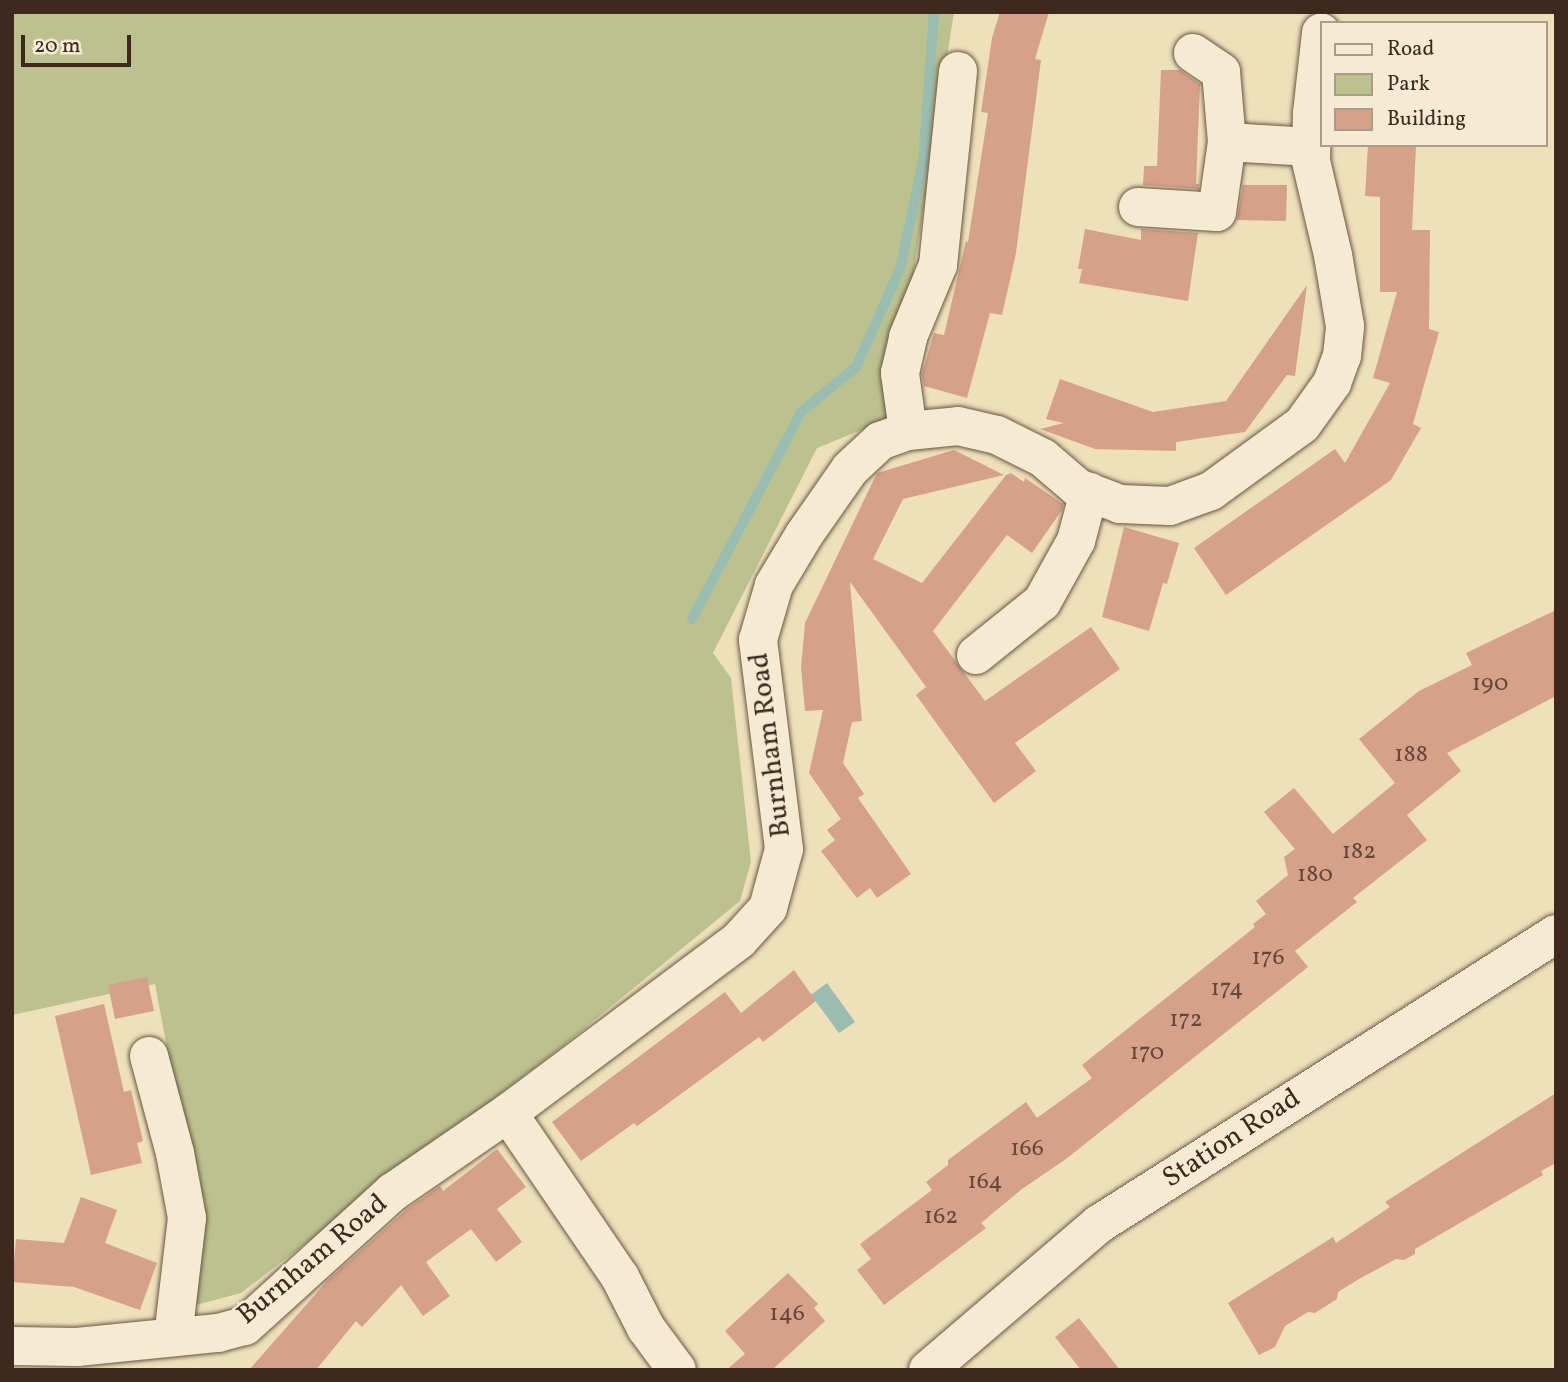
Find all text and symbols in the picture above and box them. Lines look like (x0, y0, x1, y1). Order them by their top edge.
scale bar (24, 21, 135, 65)
legend (1320, 21, 1547, 147)
text: 20 m (34, 32, 80, 61)
text: Road (1387, 35, 1434, 64)
text: Park (1387, 70, 1430, 99)
text: Building (1387, 105, 1466, 134)
street label: Burnham Road (743, 651, 799, 839)
house number: 190 (1472, 671, 1508, 699)
house number: 188 (1394, 742, 1428, 770)
house number: 182 (1342, 839, 1376, 867)
house number: 180 (1297, 862, 1333, 890)
house number: 176 (1251, 945, 1285, 973)
house number: 174 (1211, 976, 1243, 1004)
house number: 172 (1169, 1007, 1203, 1035)
house number: 170 (1130, 1040, 1164, 1068)
street label: Station Road (1157, 1082, 1307, 1196)
house number: 166 (1010, 1136, 1044, 1164)
house number: 164 (967, 1169, 1003, 1197)
street label: Burnham Road (231, 1187, 395, 1333)
house number: 162 (924, 1204, 958, 1232)
house number: 146 (769, 1301, 805, 1329)

